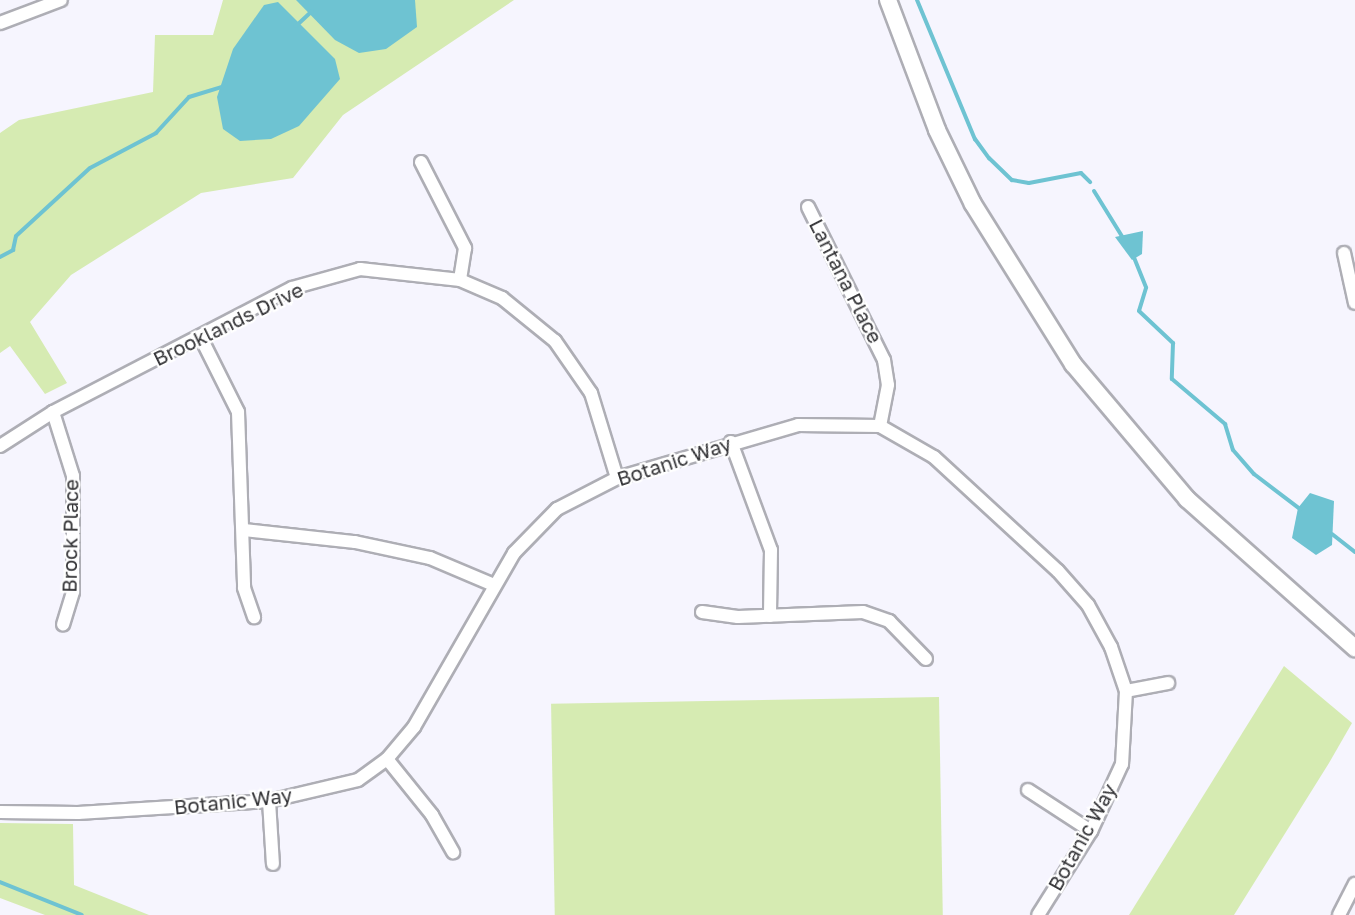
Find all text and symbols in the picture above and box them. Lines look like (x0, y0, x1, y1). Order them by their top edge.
street label: Lantana Place (804, 215, 888, 347)
street label: Brooklands Drive (149, 277, 307, 371)
street label: Botanic Way (614, 431, 734, 491)
street label: Brock Place (57, 479, 83, 593)
street label: Botanic Way (1043, 779, 1121, 895)
street label: Botanic Way (173, 783, 293, 819)

